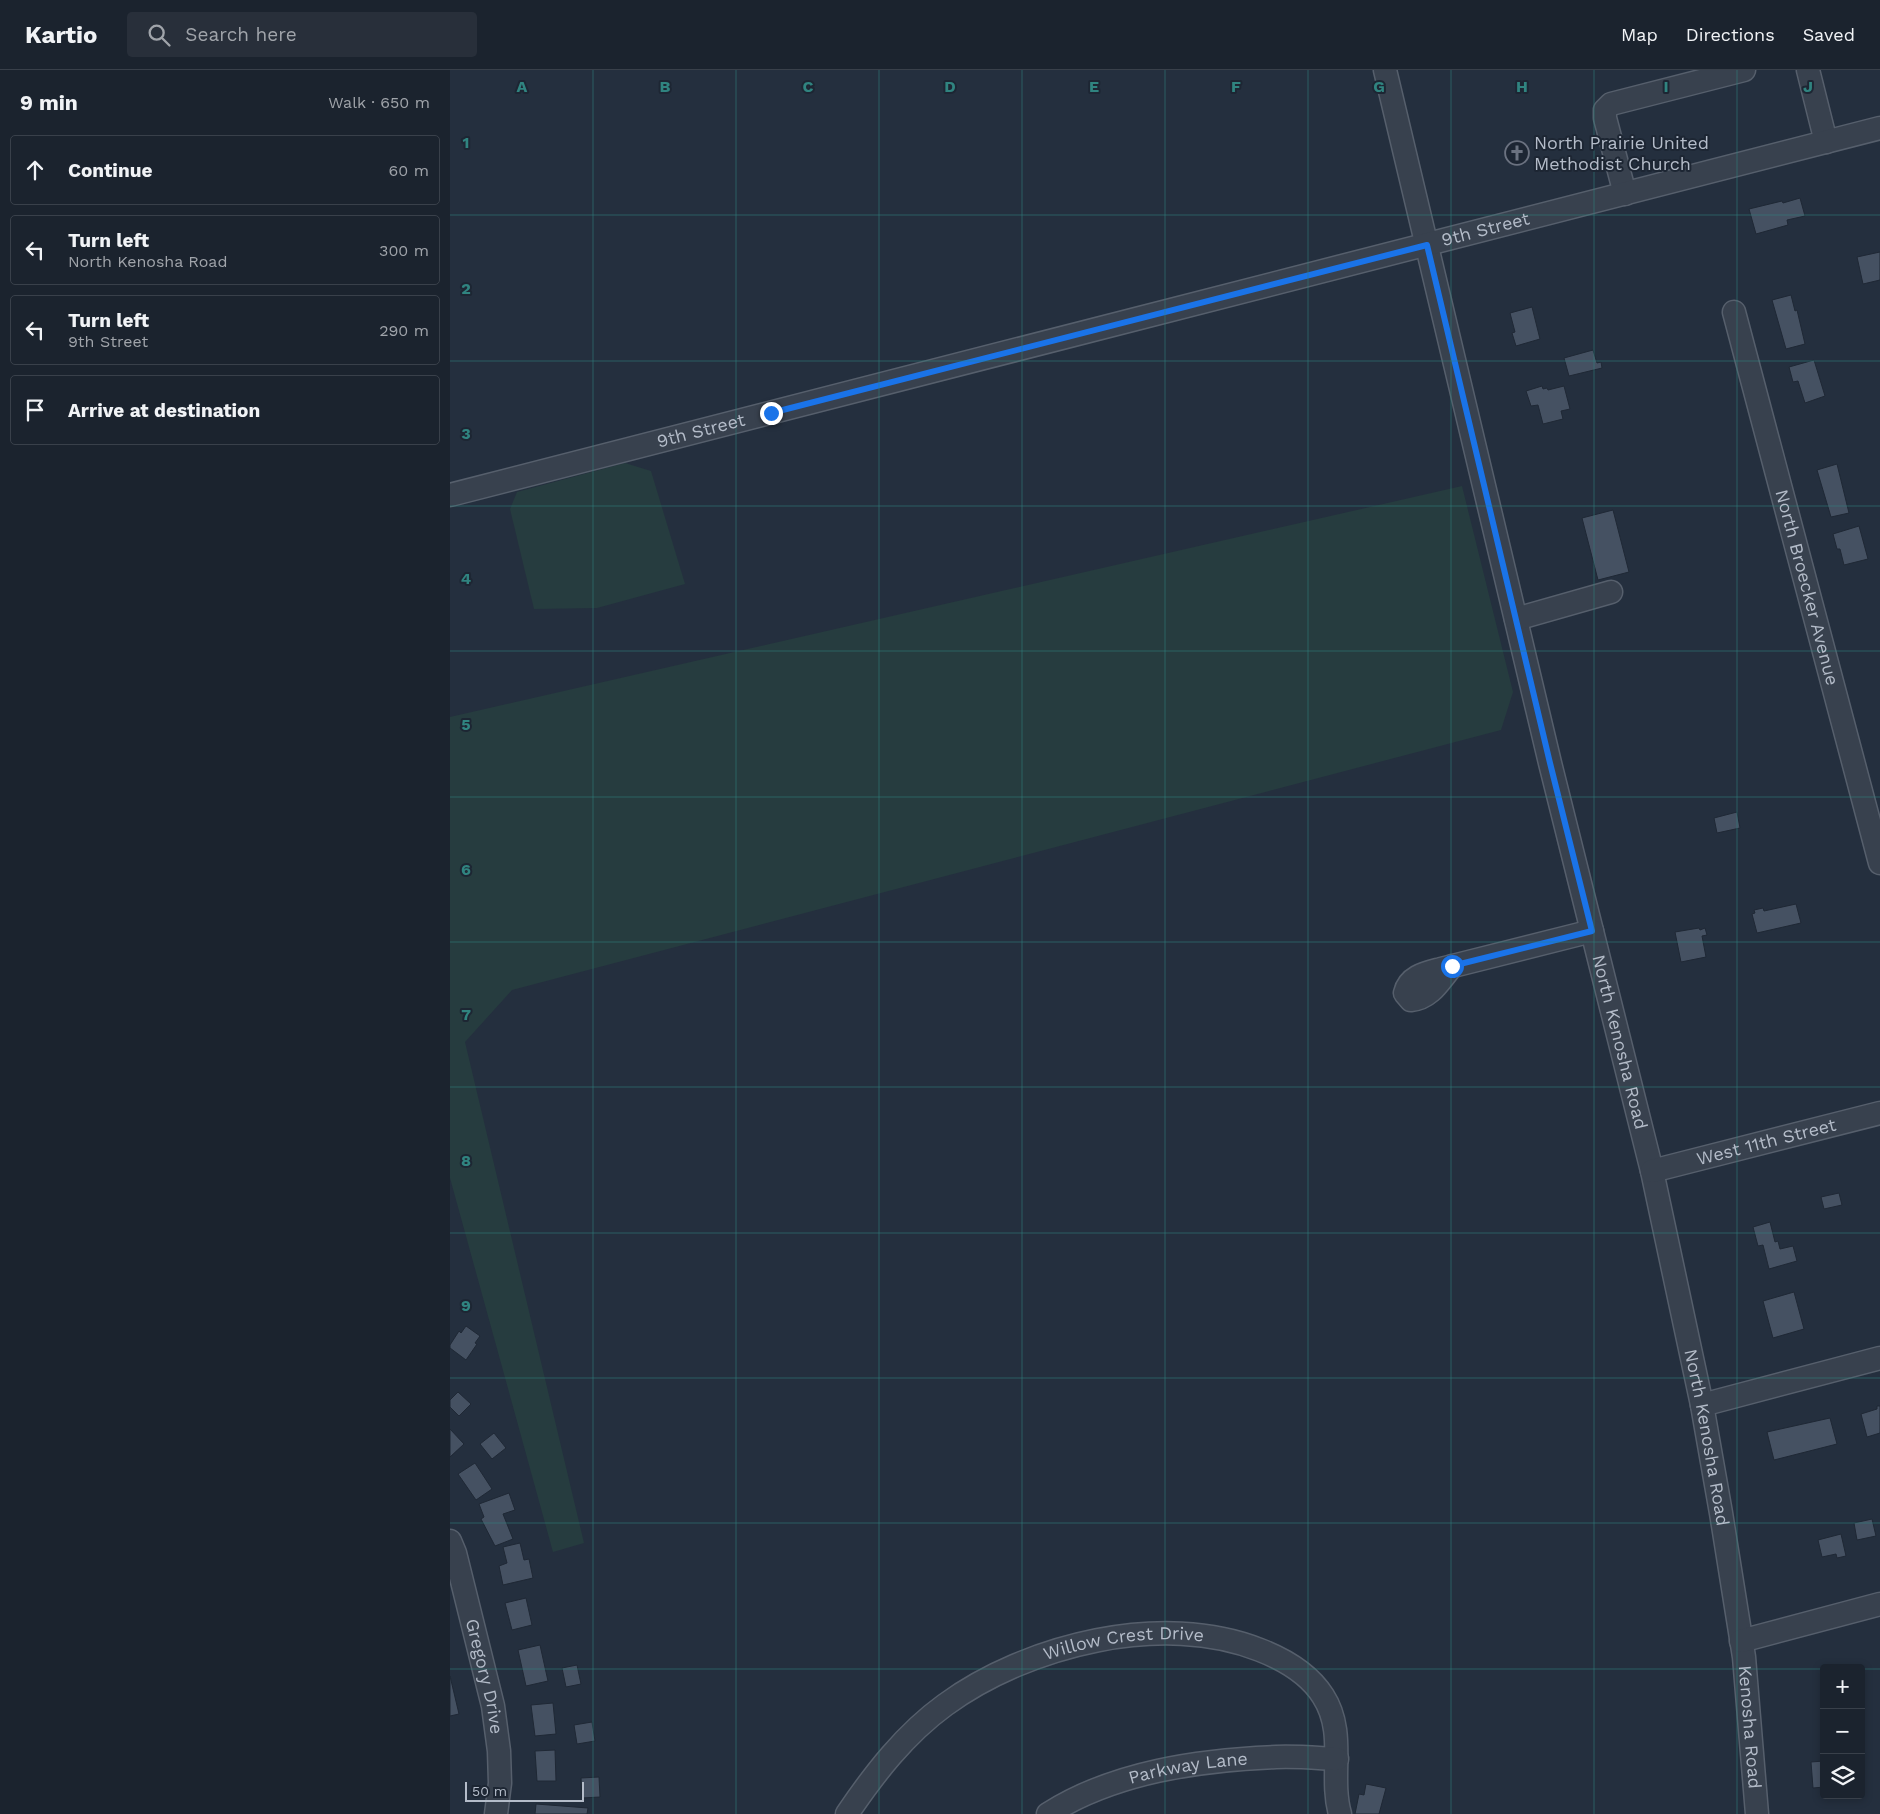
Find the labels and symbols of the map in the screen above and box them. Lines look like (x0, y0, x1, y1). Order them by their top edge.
text: A (517, 77, 528, 96)
text: B (660, 77, 671, 96)
text: C (803, 77, 814, 96)
text: D (944, 77, 956, 96)
text: E (1089, 77, 1099, 96)
text: F (1231, 77, 1241, 96)
text: G (1373, 77, 1385, 96)
text: H (1516, 77, 1528, 96)
text: I (1663, 77, 1669, 96)
text: J (1803, 77, 1813, 96)
place label: North Prairie United Methodist Church (1534, 132, 1709, 174)
text: 1 (463, 133, 469, 152)
church icon: North Prairie United Methodist Church (1504, 140, 1530, 166)
street label: 9th Street (1439, 207, 1532, 250)
text: 2 (461, 279, 471, 298)
route end (760, 402, 783, 425)
street label: 9th Street (654, 409, 747, 452)
text: 3 (461, 424, 471, 443)
street label: North Broecker Avenue (1771, 487, 1844, 688)
text: 4 (461, 569, 471, 588)
text: 5 (461, 715, 471, 734)
text: 6 (461, 860, 471, 879)
street label: North Kenosha Road (1588, 952, 1652, 1132)
route start (1441, 955, 1464, 978)
text: 7 (461, 1005, 471, 1024)
street label: West 11th Street (1694, 1114, 1839, 1169)
text: 8 (461, 1151, 471, 1170)
text: 9 (461, 1296, 471, 1315)
street label: North Kenosha Road (1680, 1347, 1734, 1527)
street label: Gregory Drive (462, 1616, 508, 1735)
street label: Willow Crest Drive (1041, 1622, 1205, 1664)
street label: Kenosha Road (1735, 1664, 1766, 1790)
street label: Parkway Lane (1126, 1748, 1249, 1788)
scale bar (465, 1779, 584, 1802)

